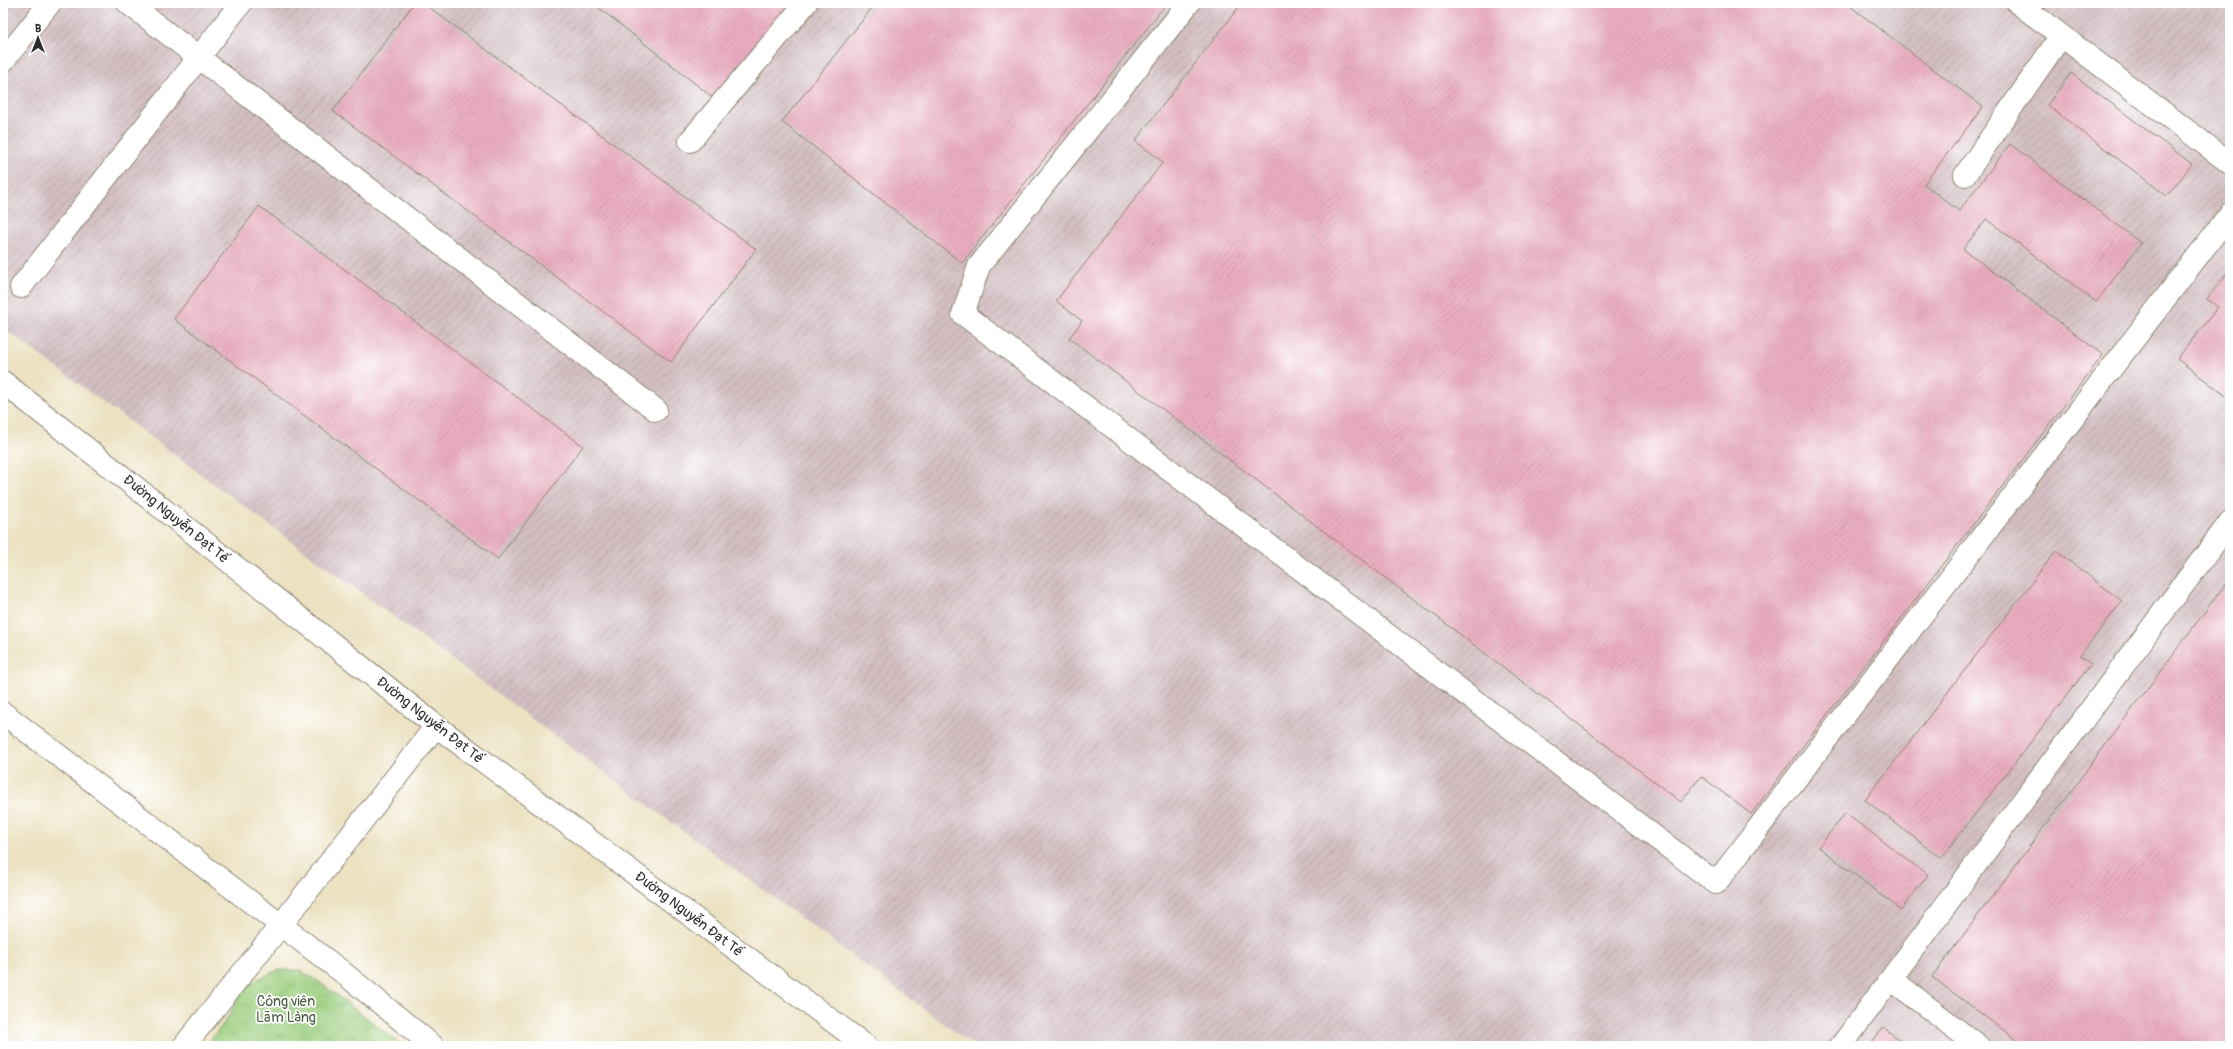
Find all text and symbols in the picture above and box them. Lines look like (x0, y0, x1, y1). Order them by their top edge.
north arrow (18, 18, 58, 58)
text: B (35, 22, 41, 35)
street label: Đường Nguyễn Đạt Tế (120, 470, 233, 567)
street label: Đường Nguyễn Đạt Tế (373, 672, 488, 767)
street label: Đường Nguyễn Đạt Tế (632, 867, 747, 960)
park label: Công viên Lãm Làng (256, 993, 316, 1026)

